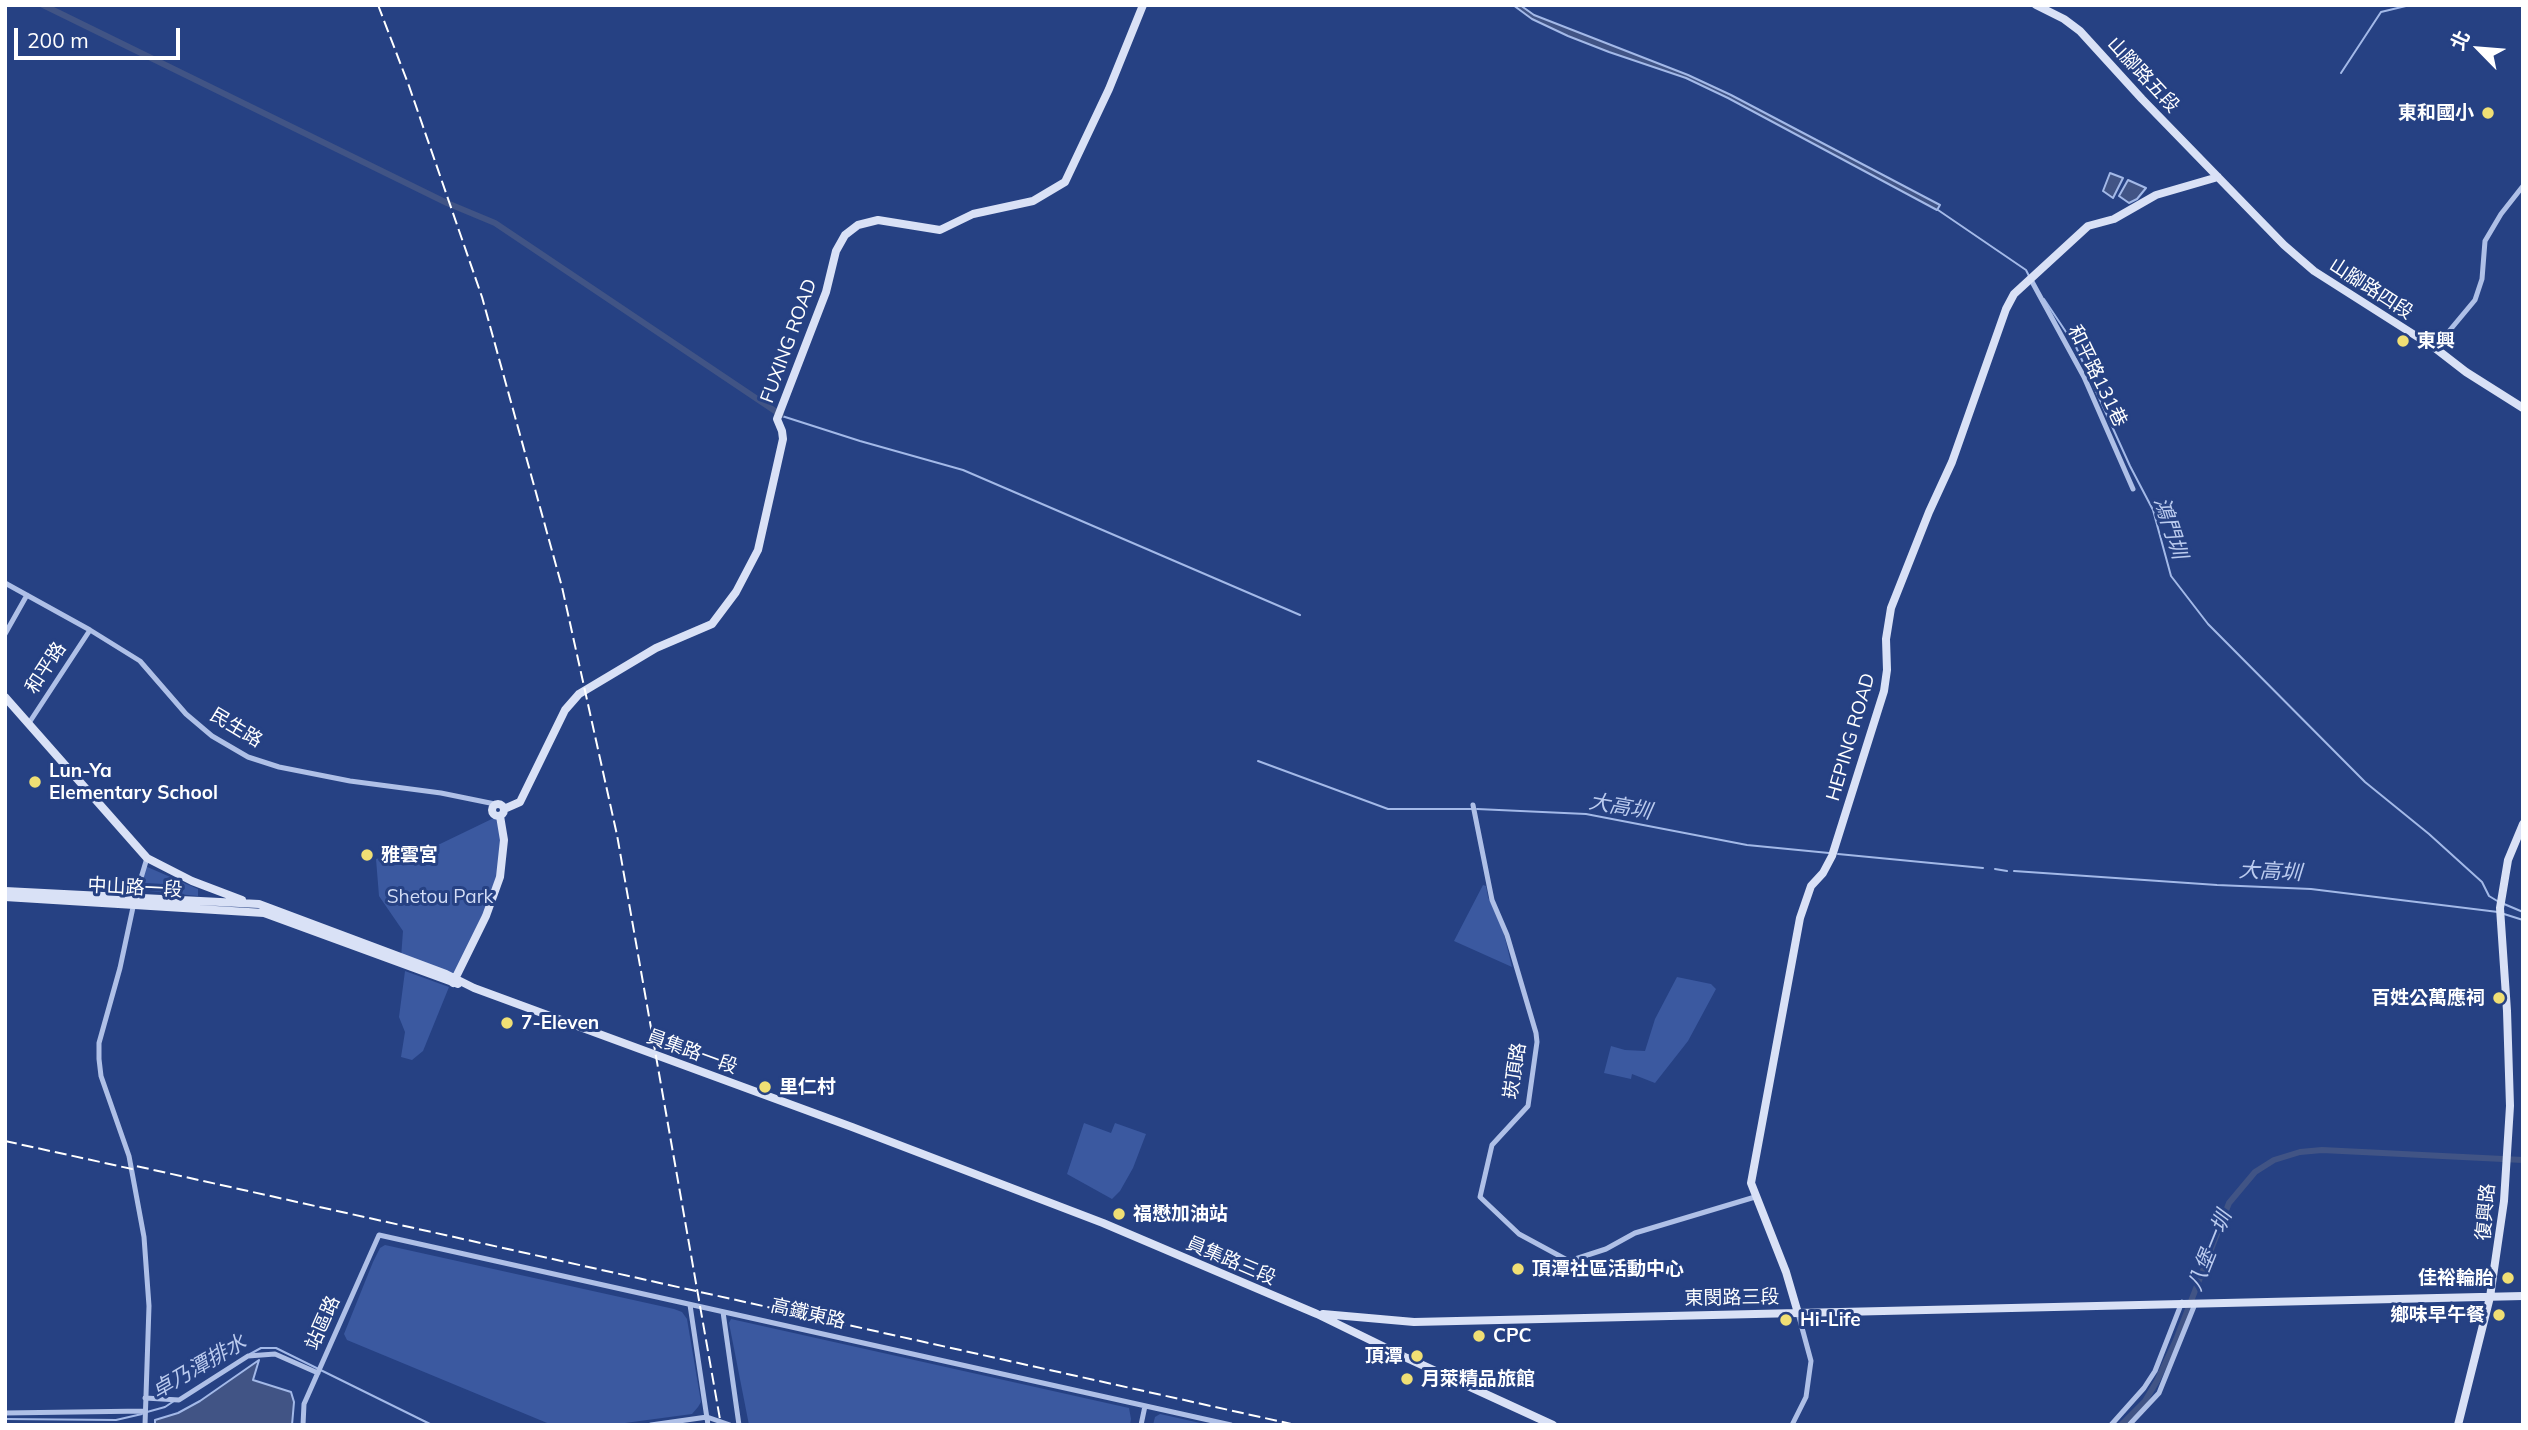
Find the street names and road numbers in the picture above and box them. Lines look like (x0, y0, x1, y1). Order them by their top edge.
street label: 山腳路五段 (2102, 32, 2184, 118)
street label: 山腳路四段 (2325, 254, 2417, 324)
street label: FUXING ROAD (756, 276, 822, 406)
street label: 和平路131巷 (2063, 321, 2131, 431)
street label: 和平路 (21, 638, 71, 698)
street label: HEPING ROAD (1822, 671, 1880, 803)
street label: 民生路 (206, 704, 266, 752)
street label: 中山路一段 (87, 874, 183, 902)
street label: 員集路一段 (643, 1025, 741, 1079)
street label: 崁頂路 (1499, 1041, 1531, 1101)
street label: 復興路 (2472, 1183, 2500, 1241)
street label: 員集路三段 (1183, 1232, 1279, 1290)
street label: 東閔路三段 (1684, 1286, 1780, 1310)
street label: 站區路 (301, 1292, 345, 1354)
street label: 高鐵東路 (768, 1294, 848, 1334)

